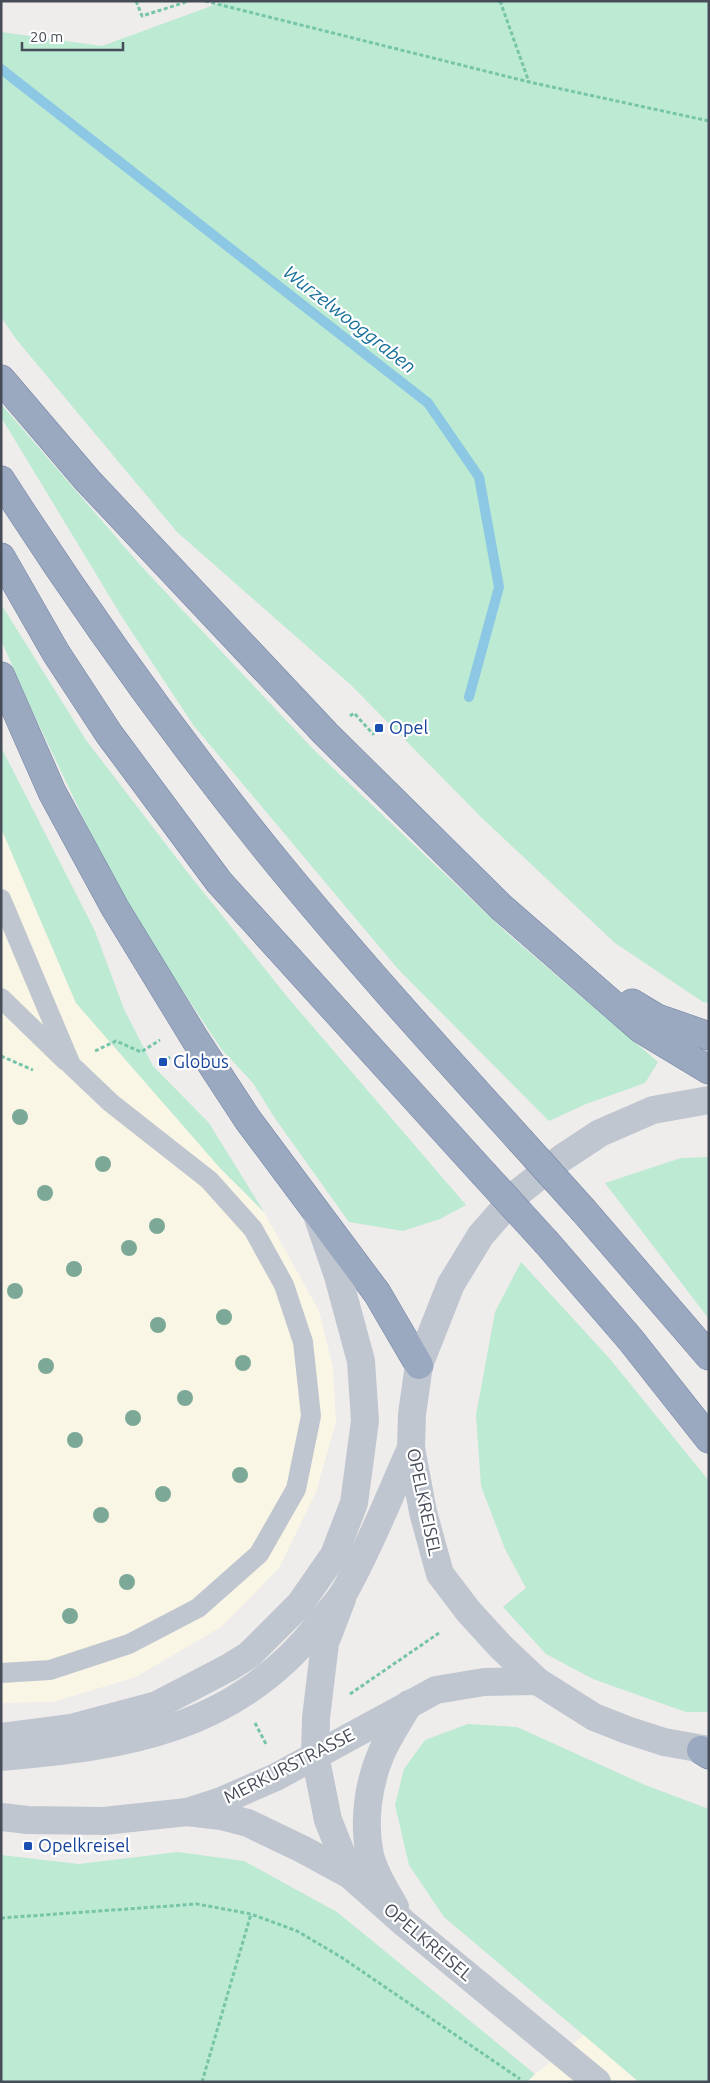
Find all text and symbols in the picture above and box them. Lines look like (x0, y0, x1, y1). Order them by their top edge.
scale bar (22, 20, 124, 52)
text: 20 m (30, 28, 63, 45)
water label: Wurzelwooggraben (280, 261, 420, 377)
place label: Opel (389, 717, 428, 737)
marker: Opel (373, 722, 385, 734)
place label: Globus (173, 1051, 229, 1071)
marker: Globus (157, 1056, 169, 1068)
street label: OPELKREISEL (404, 1446, 446, 1557)
street label: MERKURSTRASSE (220, 1724, 357, 1807)
place label: Opelkreisel (38, 1835, 130, 1855)
marker: Opelkreisel (22, 1840, 34, 1852)
street label: OPELKREISEL (380, 1898, 477, 1984)

